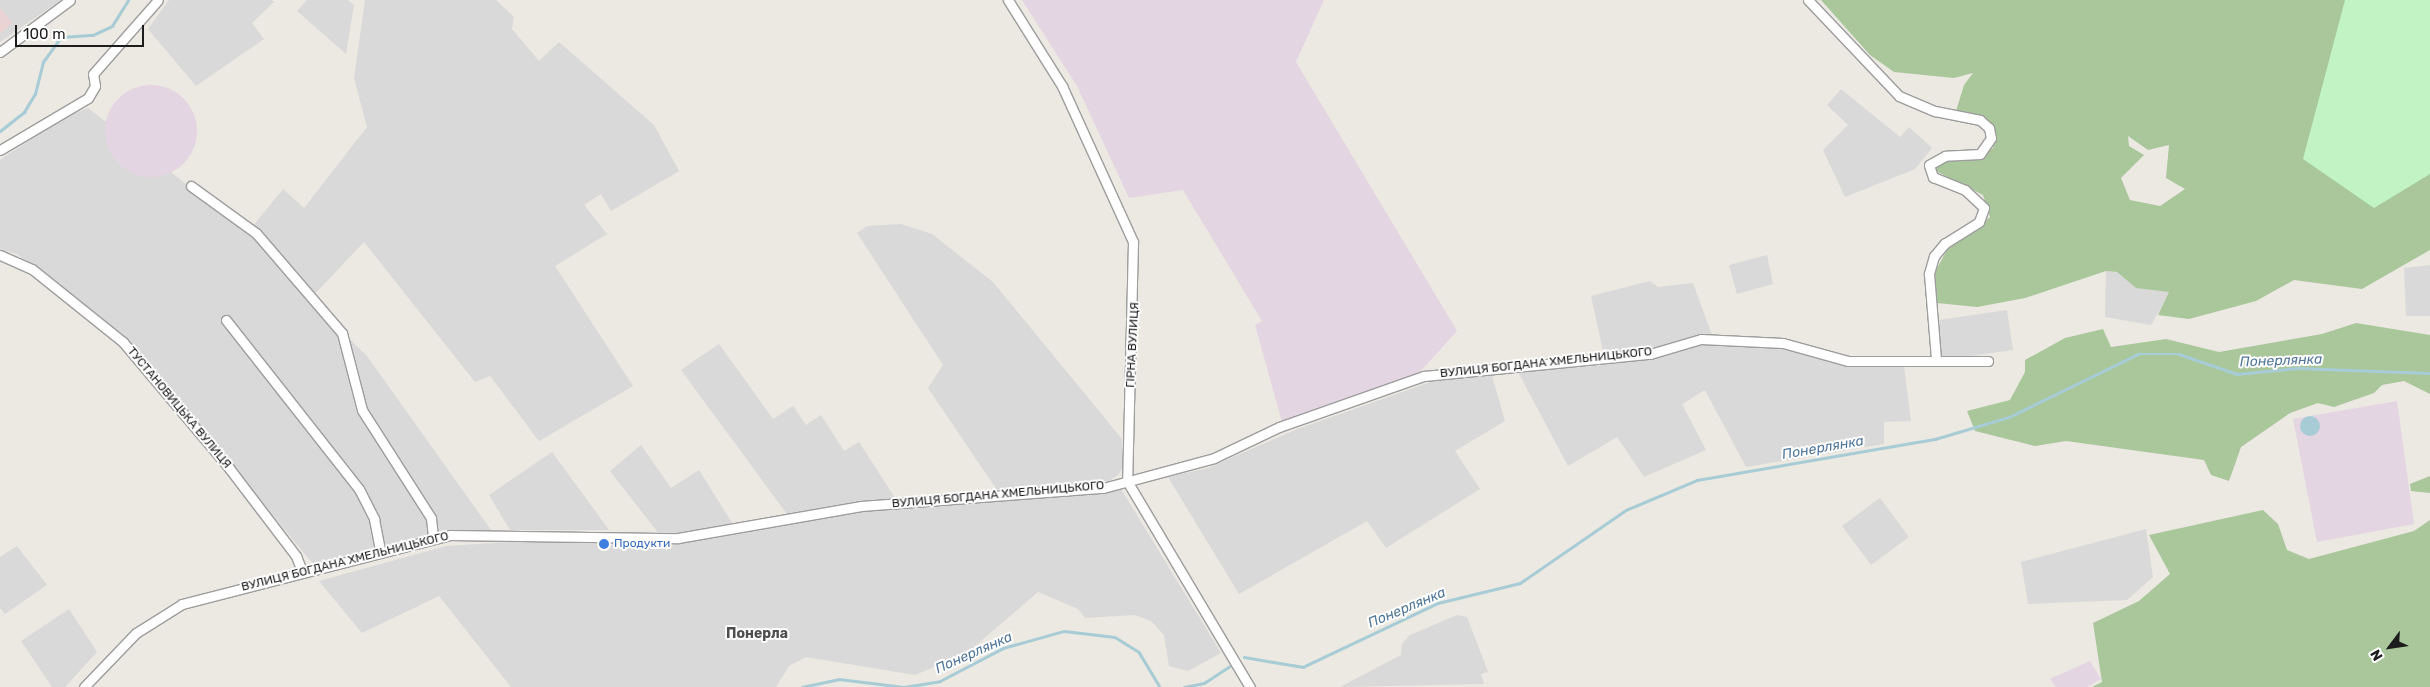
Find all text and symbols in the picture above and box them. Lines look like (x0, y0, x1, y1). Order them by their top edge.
scale bar (18, 15, 146, 47)
text: 100 m (23, 25, 65, 43)
street label: ГІРНА ВУЛИЦЯ (1124, 302, 1142, 388)
street label: ТУСТАНОВИЦЬКА ВУЛИЦЯ (124, 344, 234, 472)
street label: ВУЛИЦЯ БОГДАНА ХМЕЛЬНИЦЬКОГО (1439, 345, 1653, 381)
water label: Понерлянка (2240, 351, 2322, 371)
water label: Понерлянка (1781, 433, 1865, 463)
street label: ВУЛИЦЯ БОГДАНА ХМЕЛЬНИЦЬКОГО (891, 479, 1105, 511)
street label: ВУЛИЦЯ БОГДАНА ХМЕЛЬНИЦЬКОГО (240, 529, 450, 595)
place label: Продукти (614, 537, 670, 551)
marker: Продукти (598, 538, 610, 550)
water label: Понерлянка (1366, 584, 1448, 632)
north arrow (2365, 622, 2415, 672)
district label: Понерла (726, 626, 788, 642)
water label: Понерлянка (933, 629, 1015, 677)
text: N (2367, 646, 2387, 664)

